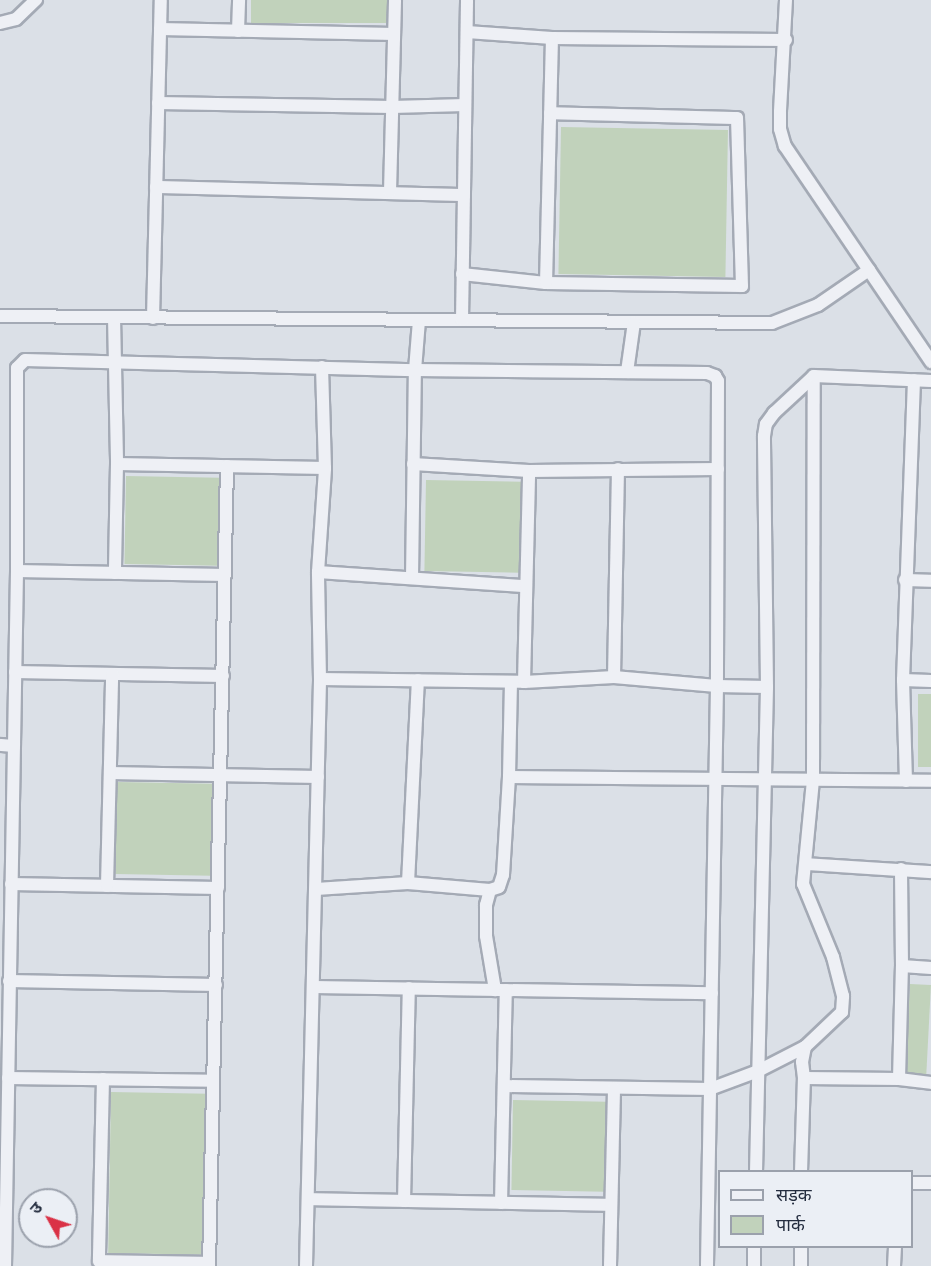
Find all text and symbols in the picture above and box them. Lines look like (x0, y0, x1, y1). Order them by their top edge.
legend (718, 1170, 913, 1248)
text: सड़क (776, 1183, 812, 1206)
north arrow (18, 1188, 78, 1248)
text: उ (25, 1198, 46, 1218)
text: पार्क (776, 1213, 805, 1236)

